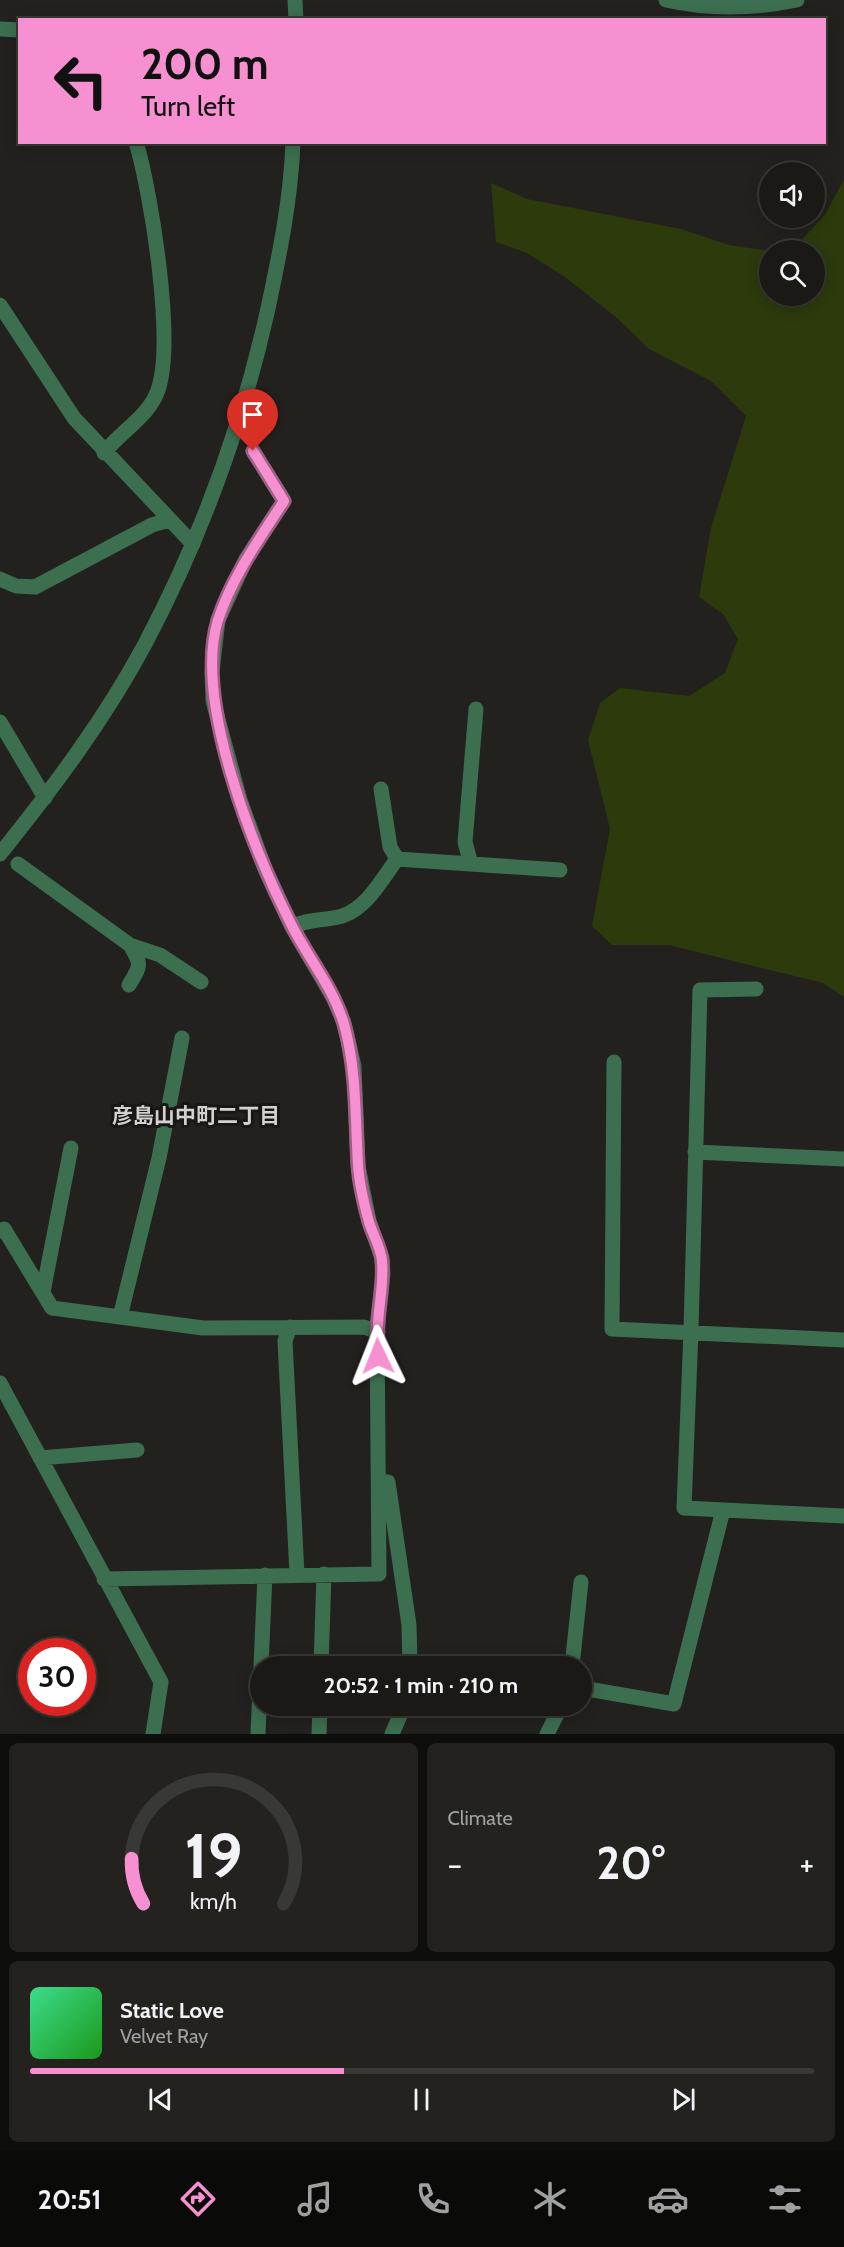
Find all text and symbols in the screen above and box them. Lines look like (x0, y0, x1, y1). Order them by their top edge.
text: 200 m (141, 38, 268, 90)
icon: left (42, 42, 120, 120)
text: Turn left (141, 90, 235, 123)
map controls (759, 162, 825, 306)
button: sound (759, 162, 825, 228)
button: search (759, 240, 825, 306)
pin (227, 389, 278, 451)
icon: arrive (236, 398, 269, 431)
district label: 彦島山中町二丁目 (112, 1103, 280, 1128)
position arrow (346, 1324, 410, 1388)
speed limit sign: 30 (18, 1638, 96, 1716)
text: 20:52 · 1 min · 210 m (324, 1672, 518, 1699)
text: Climate (448, 1806, 513, 1830)
text: 19 (184, 1818, 242, 1894)
text: 20° (596, 1836, 665, 1890)
text: − (448, 1844, 462, 1884)
text: + (799, 1844, 814, 1884)
text: km/h (190, 1889, 237, 1915)
text: Static Love (120, 1997, 224, 2024)
text: Velvet Ray (120, 2024, 208, 2048)
icon: previous (144, 2083, 177, 2116)
icon: pause (405, 2083, 438, 2116)
icon: next (667, 2083, 700, 2116)
icon: directions (177, 2178, 219, 2220)
icon: music (294, 2178, 336, 2220)
icon: phone (412, 2178, 454, 2220)
icon: climate (529, 2178, 571, 2220)
icon: car (647, 2178, 689, 2220)
icon: filters (764, 2178, 806, 2220)
text: 20:51 (38, 2183, 102, 2216)

